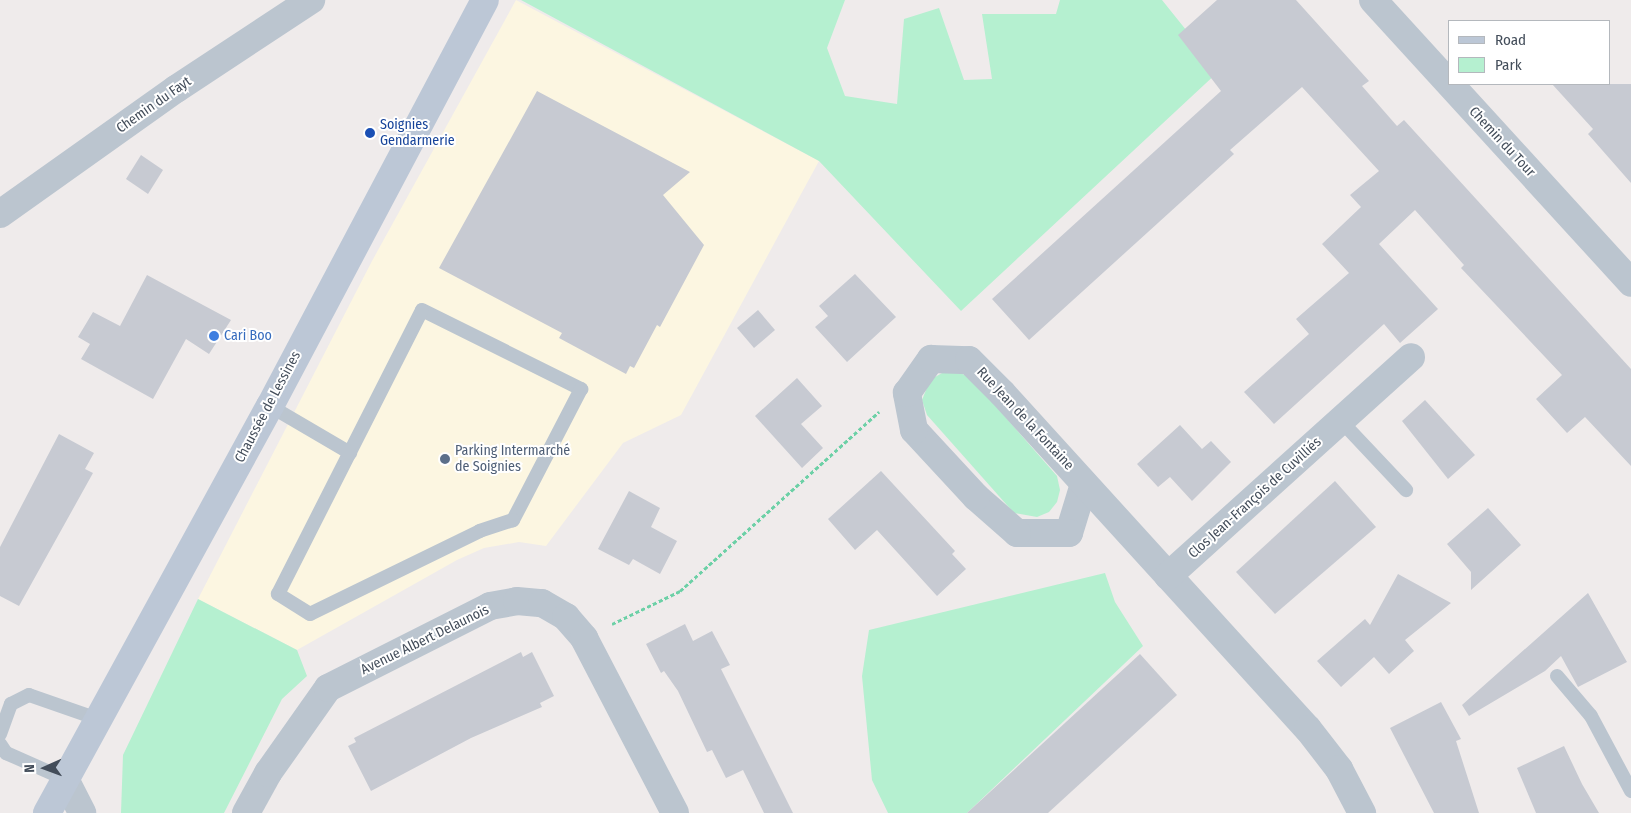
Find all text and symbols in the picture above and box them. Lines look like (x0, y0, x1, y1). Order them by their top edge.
legend (1448, 20, 1611, 85)
text: Road (1495, 31, 1526, 49)
text: Park (1495, 56, 1522, 74)
street label: Chemin du Fayt (114, 73, 194, 137)
street label: Chemin du Tour (1465, 103, 1539, 181)
place label: Soignies Gendarmerie (380, 117, 455, 150)
marker: Soignies Gendarmerie (364, 127, 376, 139)
place label: Cari Boo (224, 328, 272, 344)
marker: Cari Boo (208, 330, 220, 342)
street label: Chaussée de Lessines (232, 348, 304, 466)
street label: Rue Jean de la Fontaine (973, 364, 1077, 474)
street label: Clos Jean-François de Cuvilliés (1185, 434, 1325, 562)
place label: Parking Intermarché de Soignies (455, 443, 570, 476)
marker: Parking Intermarché de Soignies (439, 453, 451, 465)
street label: Avenue Albert Delaunois (358, 602, 492, 678)
north arrow (20, 743, 70, 793)
text: N (21, 764, 38, 773)

